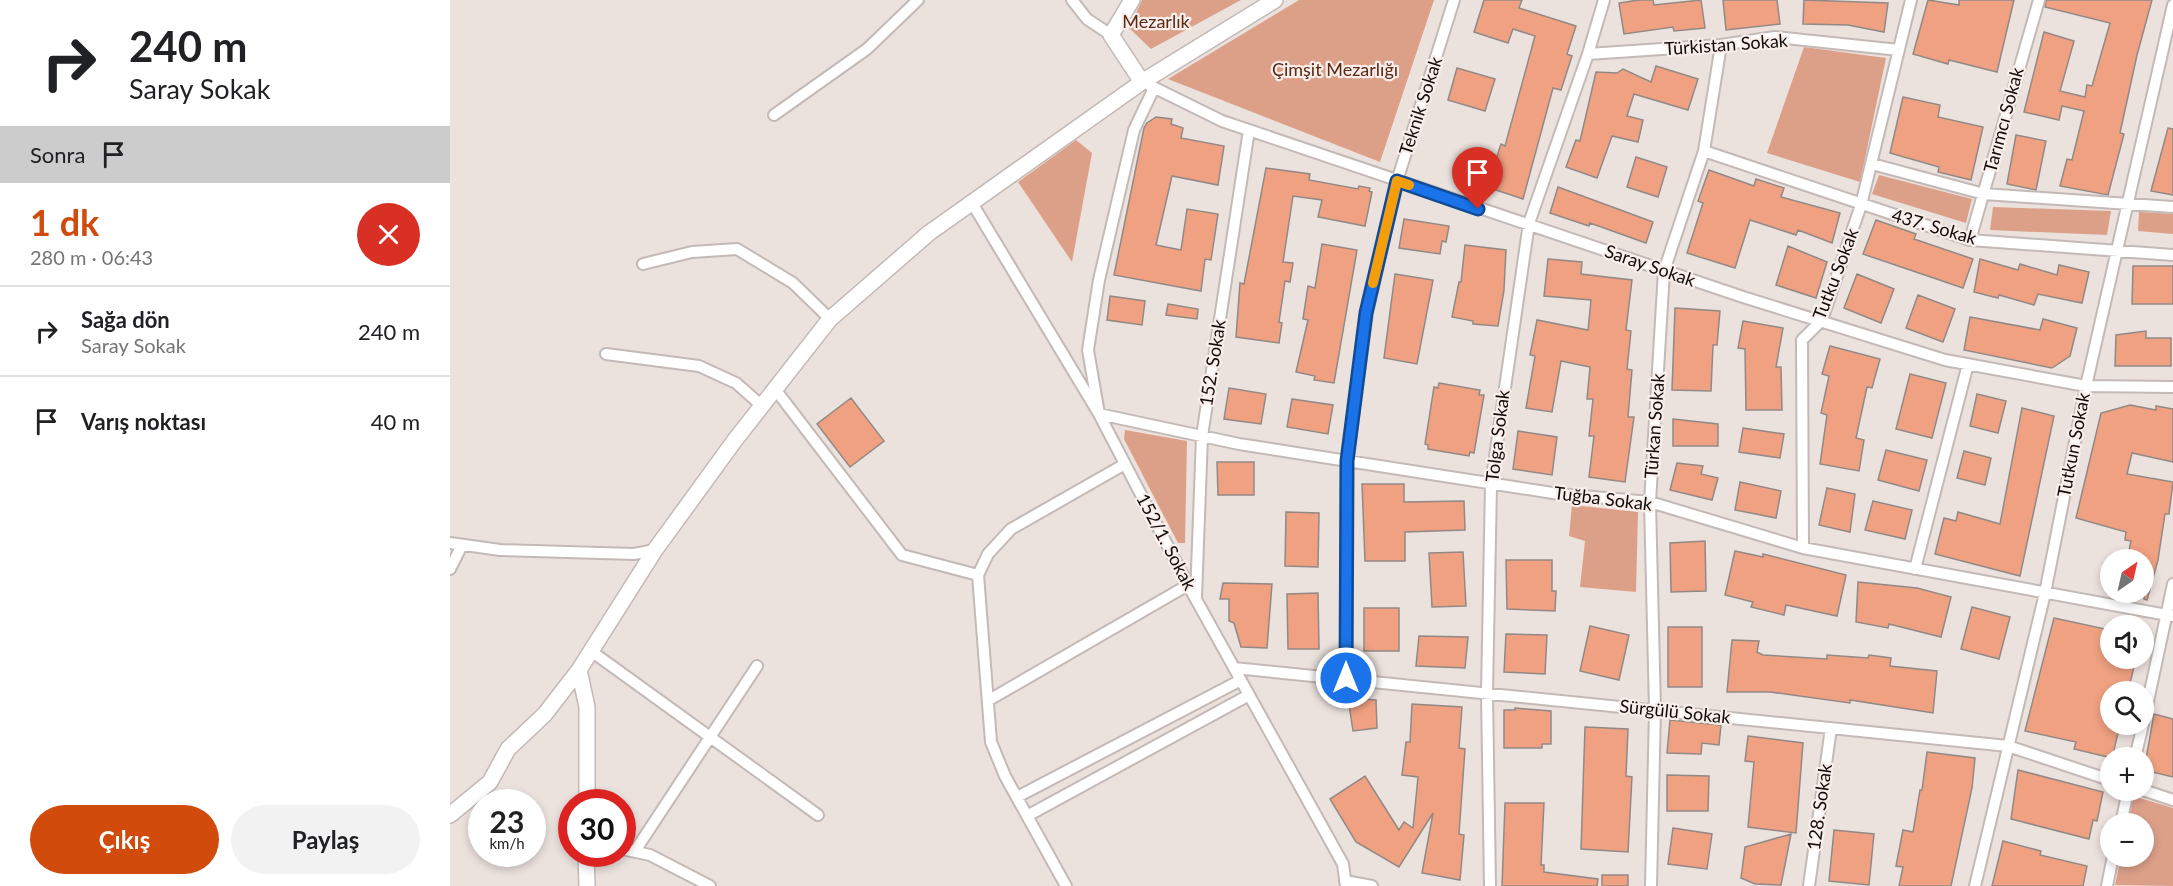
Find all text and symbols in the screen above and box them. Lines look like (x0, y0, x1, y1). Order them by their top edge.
park label: Mezarlık (1122, 10, 1191, 32)
text: 240 m (129, 21, 247, 71)
icon: right (30, 24, 108, 102)
street label: Türkistan Sokak (1663, 29, 1789, 59)
street label: Teknik Sokak (1394, 53, 1447, 158)
park label: Çimşit Mezarlığı (1272, 58, 1398, 80)
street label: Tarımcı Sokak (1978, 64, 2028, 175)
text: Saray Sokak (129, 72, 270, 105)
icon: arrive (97, 138, 130, 171)
text: Sonra (30, 141, 85, 168)
pin (1452, 147, 1503, 209)
icon: arrive (1461, 156, 1494, 189)
text: 1 dk (30, 200, 99, 244)
button: close (357, 203, 420, 266)
street label: 437. Sokak (1889, 203, 1980, 249)
street label: Tutku Sokak (1808, 224, 1863, 322)
street label: Saray Sokak (1602, 239, 1699, 291)
text: 280 m · 06:43 (30, 245, 153, 269)
text: Sağa dön (81, 306, 170, 333)
icon: right (30, 315, 63, 348)
street label: 152. Sokak (1194, 317, 1230, 408)
text: 240 m (358, 318, 420, 345)
text: Saray Sokak (81, 333, 186, 357)
street label: Türkan Sokak (1639, 372, 1669, 479)
street label: Tolga Sokak (1480, 388, 1514, 483)
street label: Tutkun Sokak (2052, 390, 2094, 499)
icon: arrive (30, 405, 63, 438)
text: Varış noktası (81, 408, 206, 435)
text: 40 m (371, 408, 420, 435)
street label: Tuğba Sokak (1553, 481, 1654, 515)
street label: 152/1. Sokak (1132, 490, 1202, 594)
north arrow (2100, 549, 2154, 603)
map controls (2100, 549, 2154, 867)
button: sound (2100, 615, 2154, 669)
position arrow (1314, 646, 1378, 710)
button: search (2100, 681, 2154, 735)
street label: Sürgülü Sokak (1619, 694, 1733, 728)
button: + (2100, 747, 2154, 801)
street label: 128. Sokak (1802, 761, 1836, 852)
speed limit sign: 30 (558, 789, 636, 867)
text: 23 (490, 803, 524, 839)
button: Çıkış (30, 805, 219, 874)
button: Paylaş (231, 805, 420, 874)
button: − (2100, 813, 2154, 867)
text: km/h (489, 834, 525, 852)

